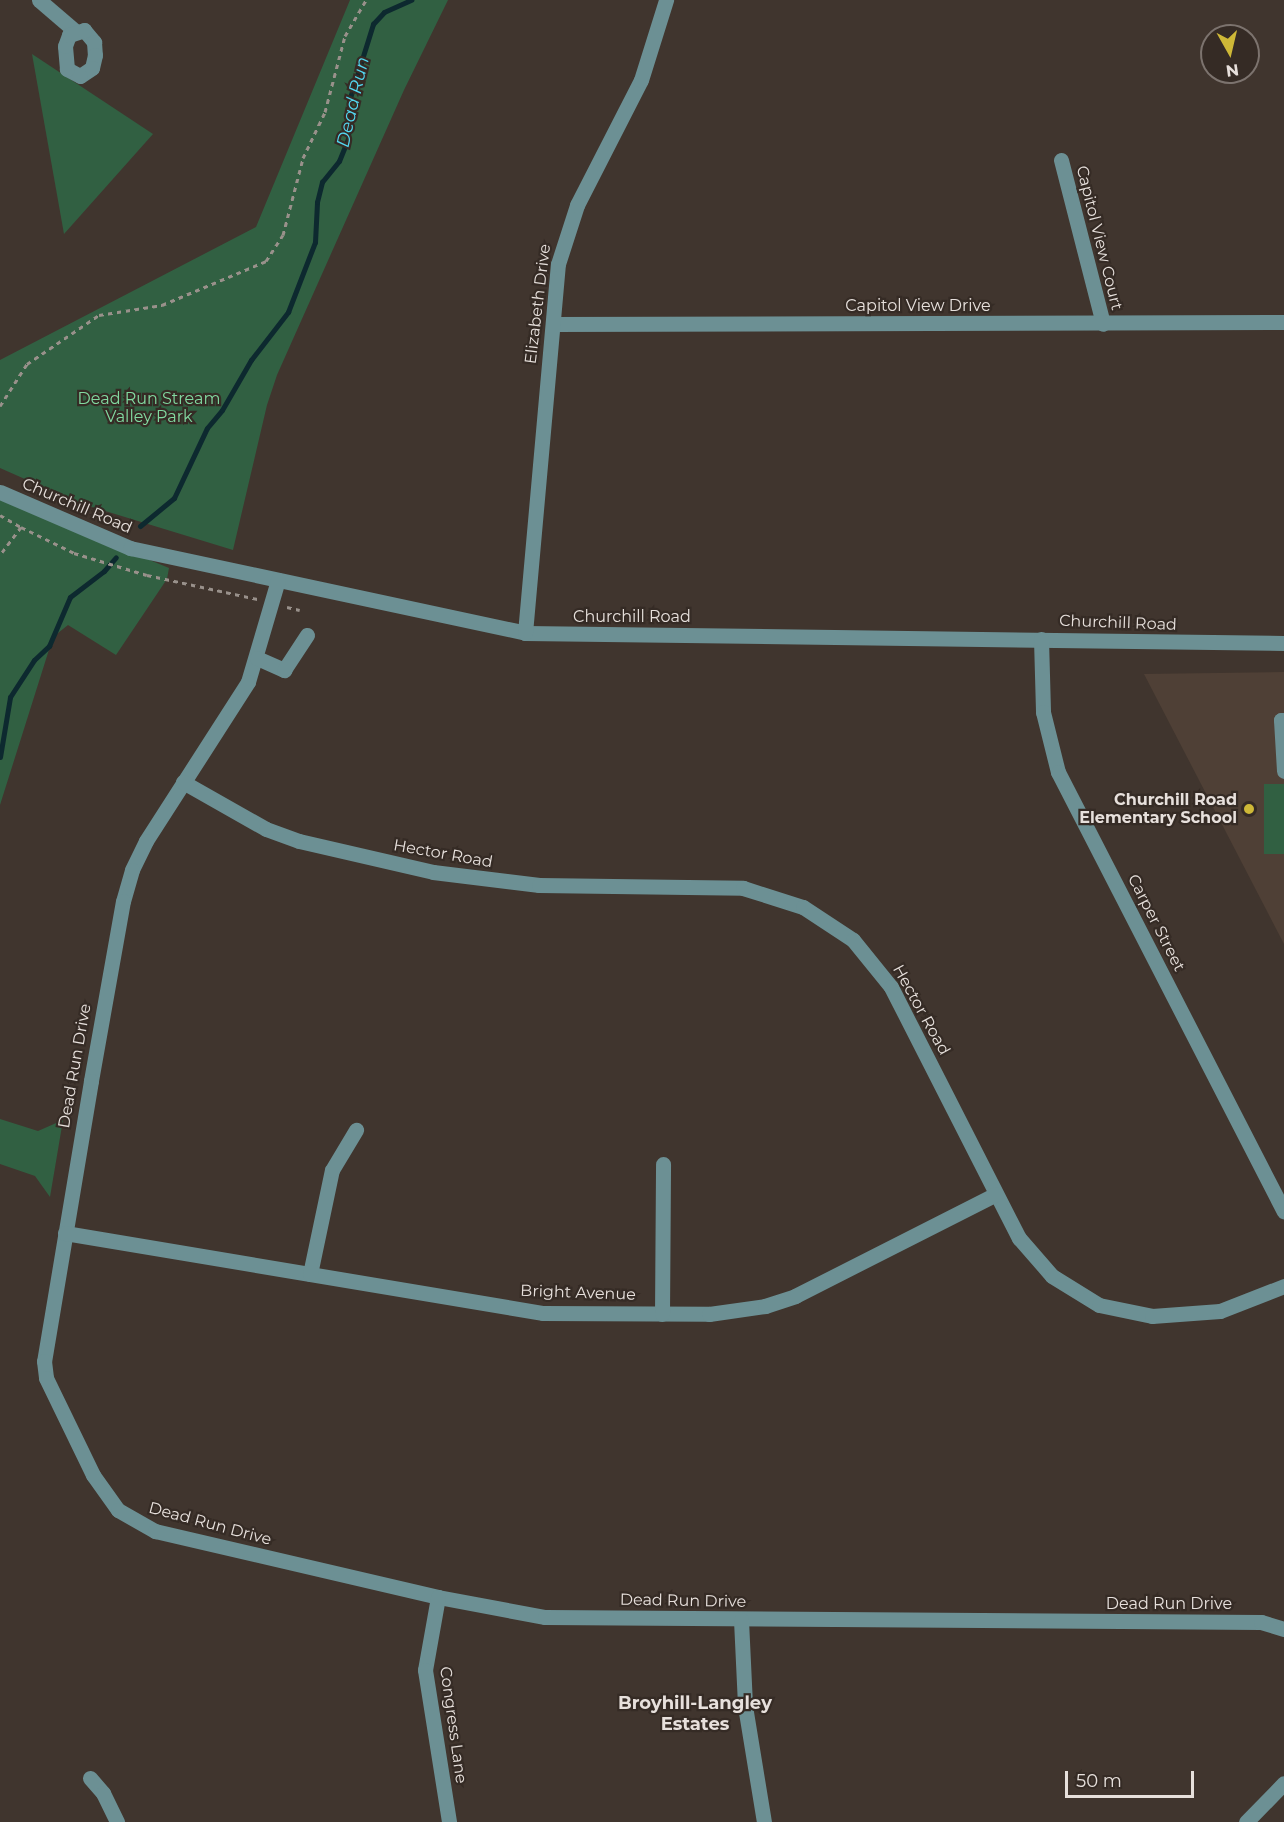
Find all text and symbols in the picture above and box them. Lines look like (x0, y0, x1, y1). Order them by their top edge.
north arrow (1200, 24, 1260, 84)
water label: Dead Run (332, 55, 374, 149)
text: N (1225, 60, 1240, 81)
street label: Capitol View Court (1072, 164, 1126, 312)
street label: Elizabeth Drive (521, 243, 555, 365)
street label: Capitol View Drive (845, 296, 991, 316)
park label: Dead Run Stream Valley Park (78, 389, 220, 427)
street label: Churchill Road (19, 474, 135, 538)
street label: Churchill Road (573, 607, 691, 627)
street label: Churchill Road (1059, 611, 1177, 635)
place label: Churchill Road Elementary School (1079, 790, 1237, 828)
marker: Churchill Road Elementary School (1242, 802, 1256, 816)
street label: Hector Road (392, 836, 494, 872)
street label: Carper Street (1123, 871, 1189, 975)
street label: Hector Road (888, 961, 954, 1059)
street label: Dead Run Drive (55, 1002, 95, 1130)
street label: Bright Avenue (520, 1281, 636, 1305)
street label: Dead Run Drive (146, 1498, 274, 1550)
street label: Dead Run Drive (620, 1590, 746, 1612)
street label: Dead Run Drive (1106, 1594, 1232, 1614)
street label: Congress Lane (435, 1665, 471, 1785)
district label: Broyhill-Langley Estates (618, 1693, 772, 1736)
scale bar (1068, 1759, 1197, 1797)
text: 50 m (1076, 1770, 1122, 1792)

